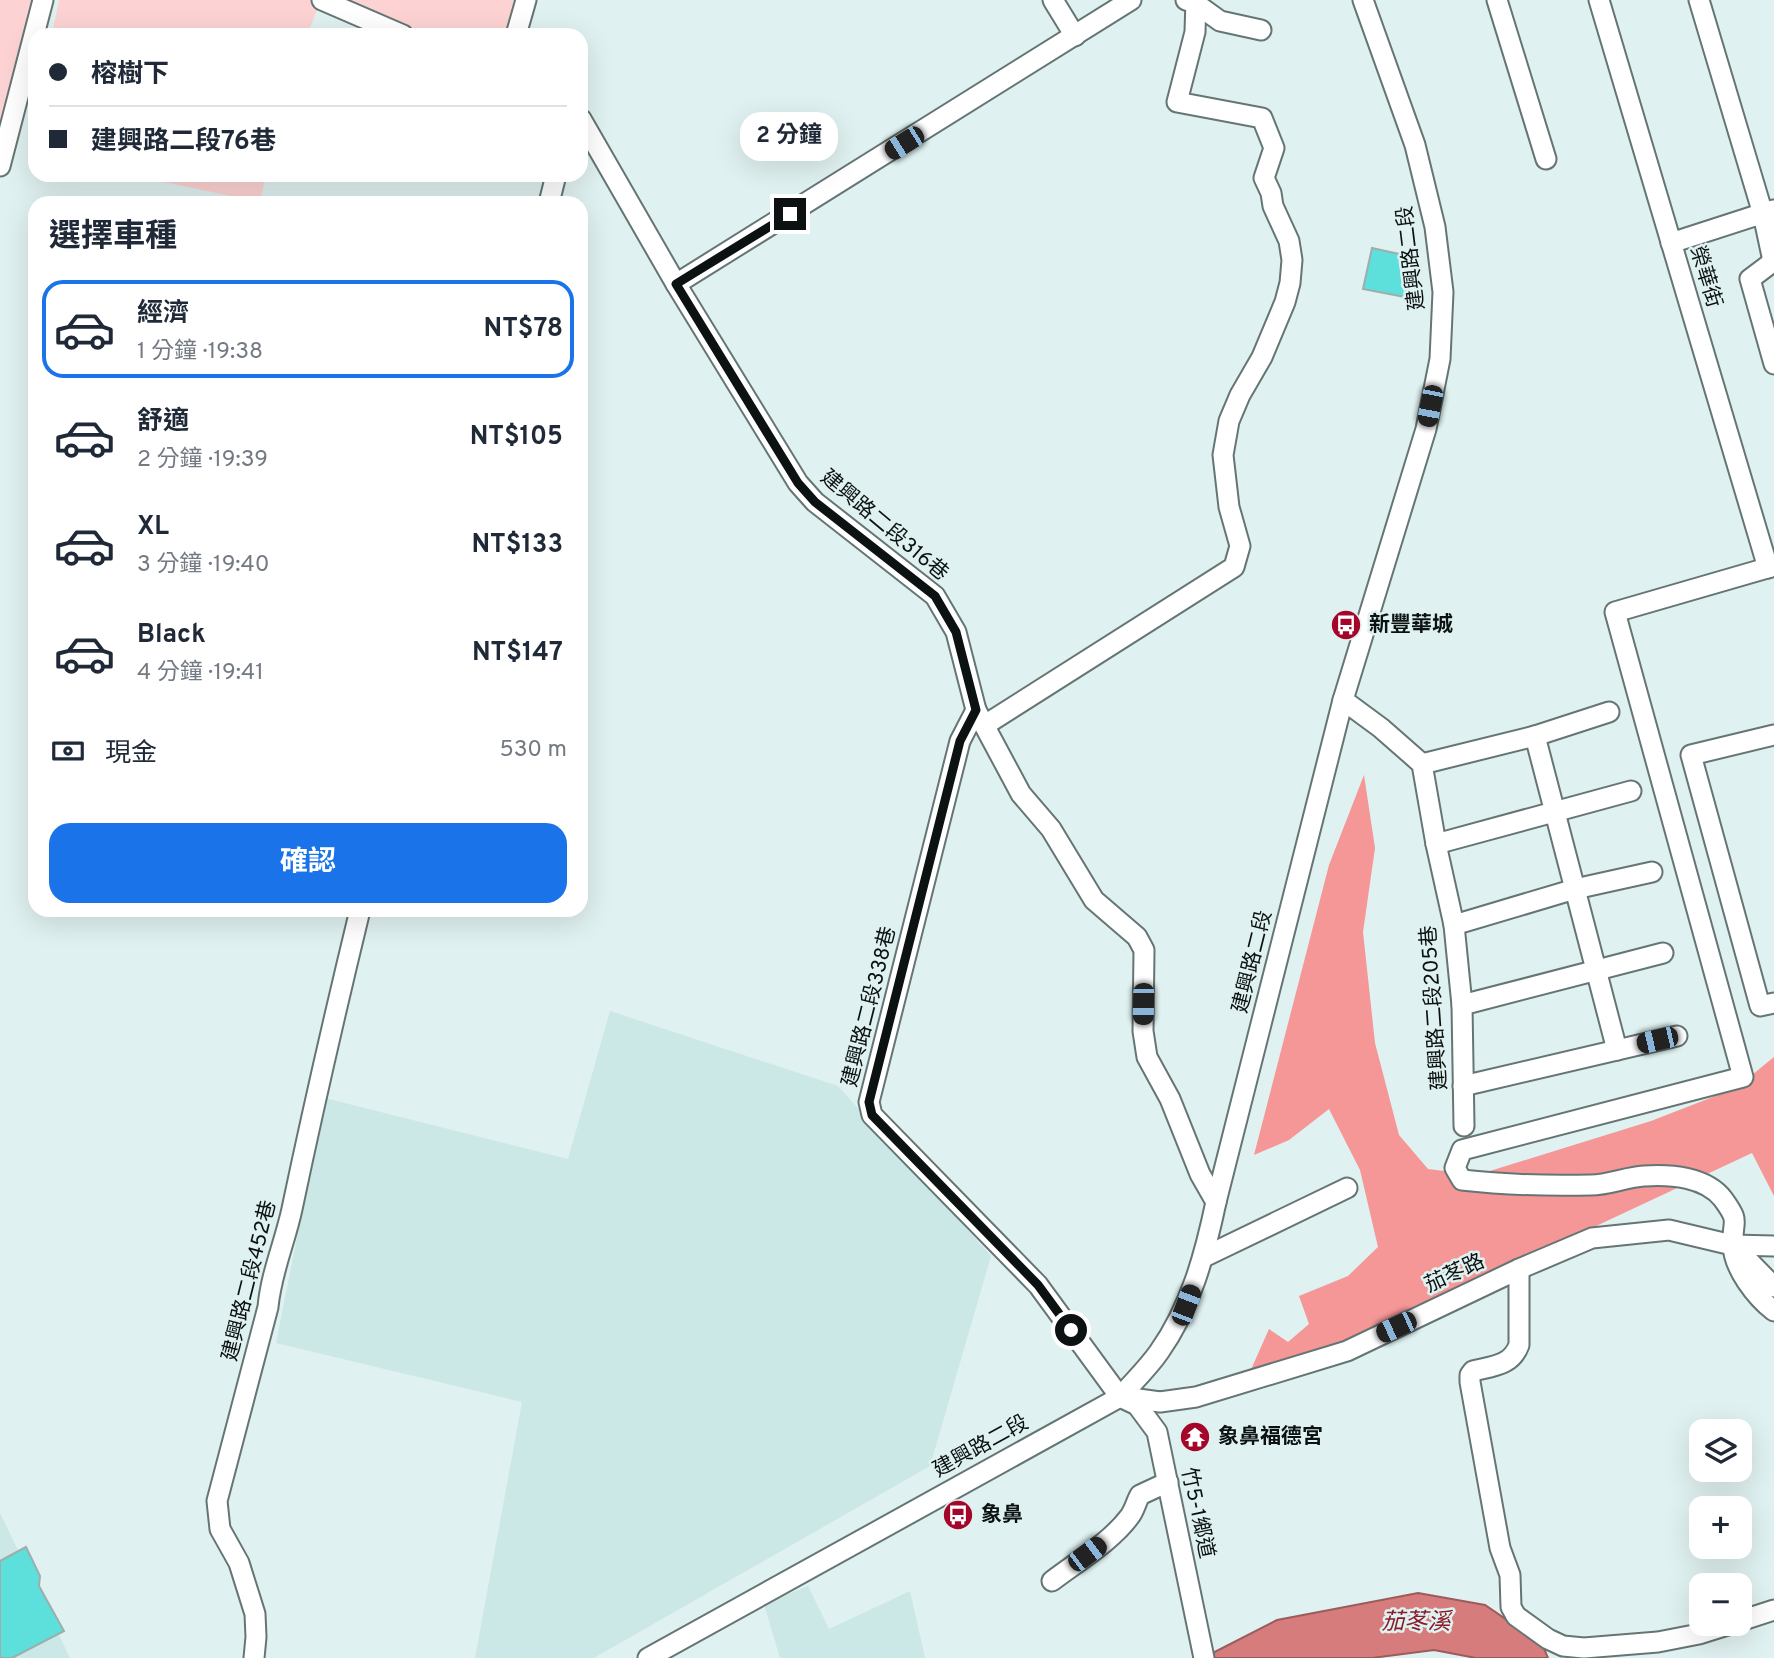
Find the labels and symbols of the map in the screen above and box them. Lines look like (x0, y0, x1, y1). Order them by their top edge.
callout: 2 分鐘 (741, 113, 839, 162)
car (881, 123, 928, 163)
route end (774, 198, 806, 230)
street label: 建興路二段 (1392, 204, 1432, 312)
street label: 榮華街 (1683, 243, 1727, 311)
car (1416, 383, 1445, 429)
street label: 建興路二段316巷 (814, 465, 954, 587)
bus stop icon: 新豐華城 (1329, 608, 1363, 642)
place label: 新豐華城 (1369, 612, 1453, 639)
street label: 建興路二段 (1227, 908, 1279, 1016)
street label: 建興路二段338巷 (837, 924, 903, 1090)
street label: 建興路二段205巷 (1416, 925, 1454, 1091)
car (1133, 983, 1154, 1025)
car (1635, 1025, 1680, 1055)
street label: 建興路二段452巷 (217, 1198, 283, 1364)
street label: 茄苳路 (1421, 1248, 1489, 1300)
car (1169, 1282, 1204, 1328)
car (1373, 1309, 1420, 1345)
route start (1055, 1314, 1087, 1346)
street label: 建興路二段 (929, 1410, 1033, 1484)
temple icon: 象鼻福德宮 (1178, 1420, 1212, 1454)
place label: 象鼻福德宮 (1218, 1424, 1323, 1451)
street label: 竹5-1鄉道 (1174, 1465, 1220, 1561)
bus stop icon: 象鼻 (941, 1498, 975, 1532)
place label: 象鼻 (981, 1502, 1023, 1529)
car (1064, 1533, 1111, 1575)
water label: 茄苳溪 (1382, 1609, 1454, 1638)

